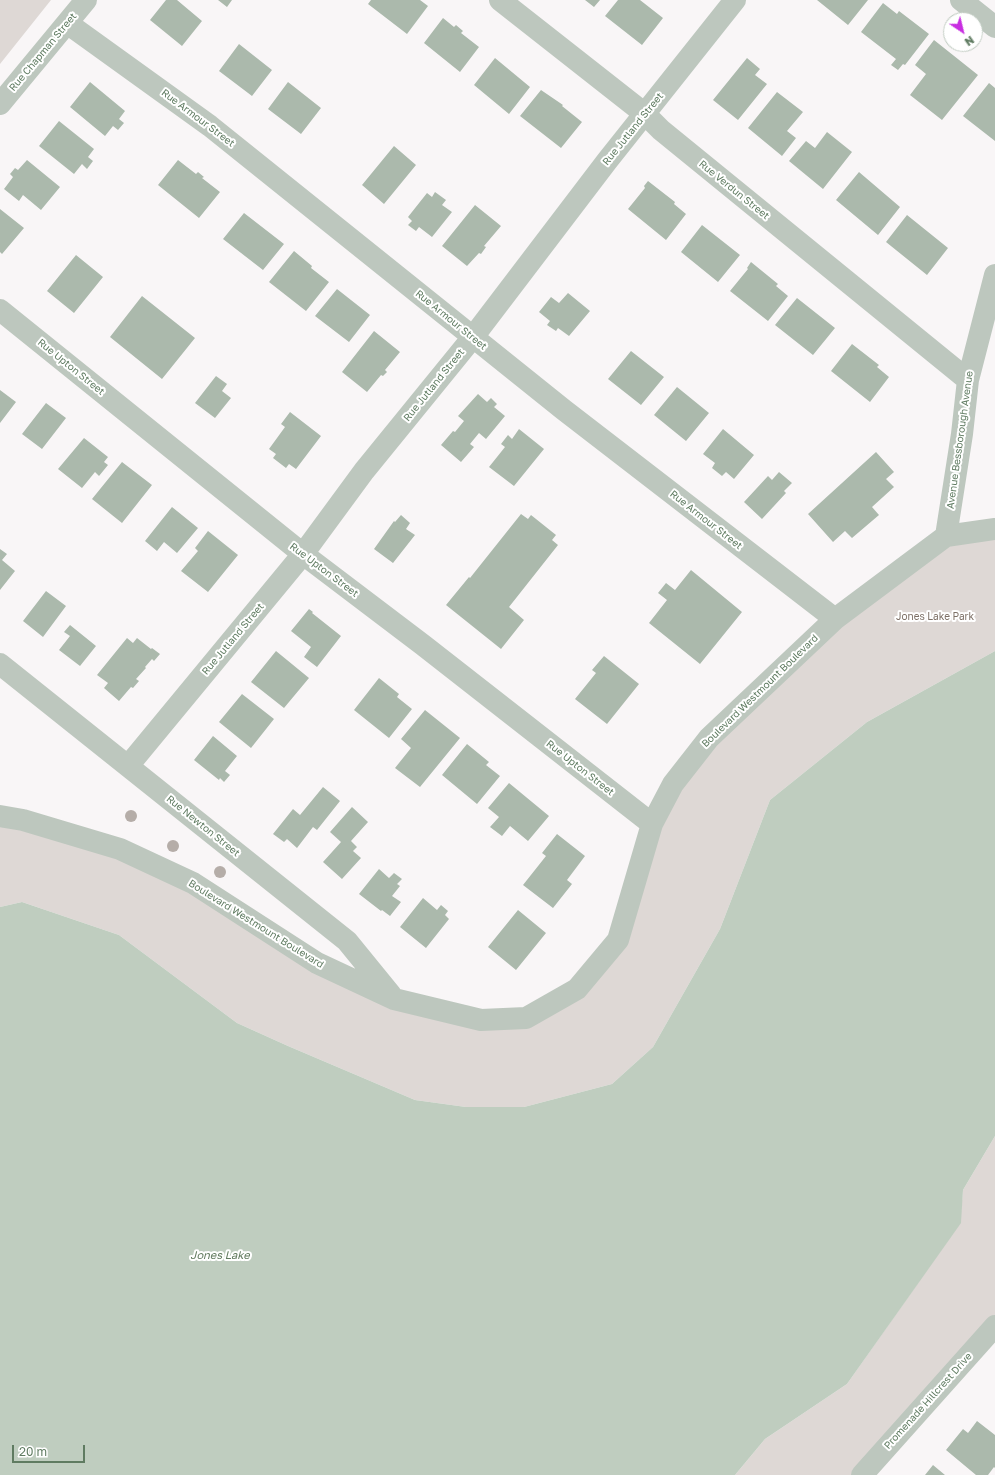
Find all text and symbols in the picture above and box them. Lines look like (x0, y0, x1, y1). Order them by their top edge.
street label: Rue Chapman Street (7, 10, 79, 94)
north arrow (943, 12, 983, 52)
text: N (962, 34, 977, 49)
street label: Rue Armour Street (159, 87, 237, 149)
street label: Rue Jutland Street (600, 90, 666, 168)
street label: Rue Verdun Street (696, 158, 772, 222)
street label: Rue Armour Street (413, 288, 489, 352)
street label: Rue Upton Street (35, 336, 107, 398)
street label: Rue Jutland Street (401, 346, 467, 424)
street label: Avenue Bessborough Avenue (944, 370, 976, 510)
street label: Rue Armour Street (667, 488, 745, 552)
street label: Rue Upton Street (287, 540, 361, 600)
street label: Rue Jutland Street (200, 601, 266, 677)
park label: Jones Lake Park (896, 611, 974, 623)
street label: Boulevard Westmount Boulevard (699, 632, 821, 750)
street label: Rue Upton Street (544, 738, 616, 798)
street label: Rue Newton Street (164, 793, 242, 859)
street label: Boulevard Westmount Boulevard (186, 877, 326, 971)
water label: Jones Lake (190, 1249, 250, 1263)
street label: Promenade Hillcrest Drive (882, 1350, 974, 1452)
scale bar (14, 1437, 87, 1463)
text: 20 m (19, 1444, 47, 1459)

